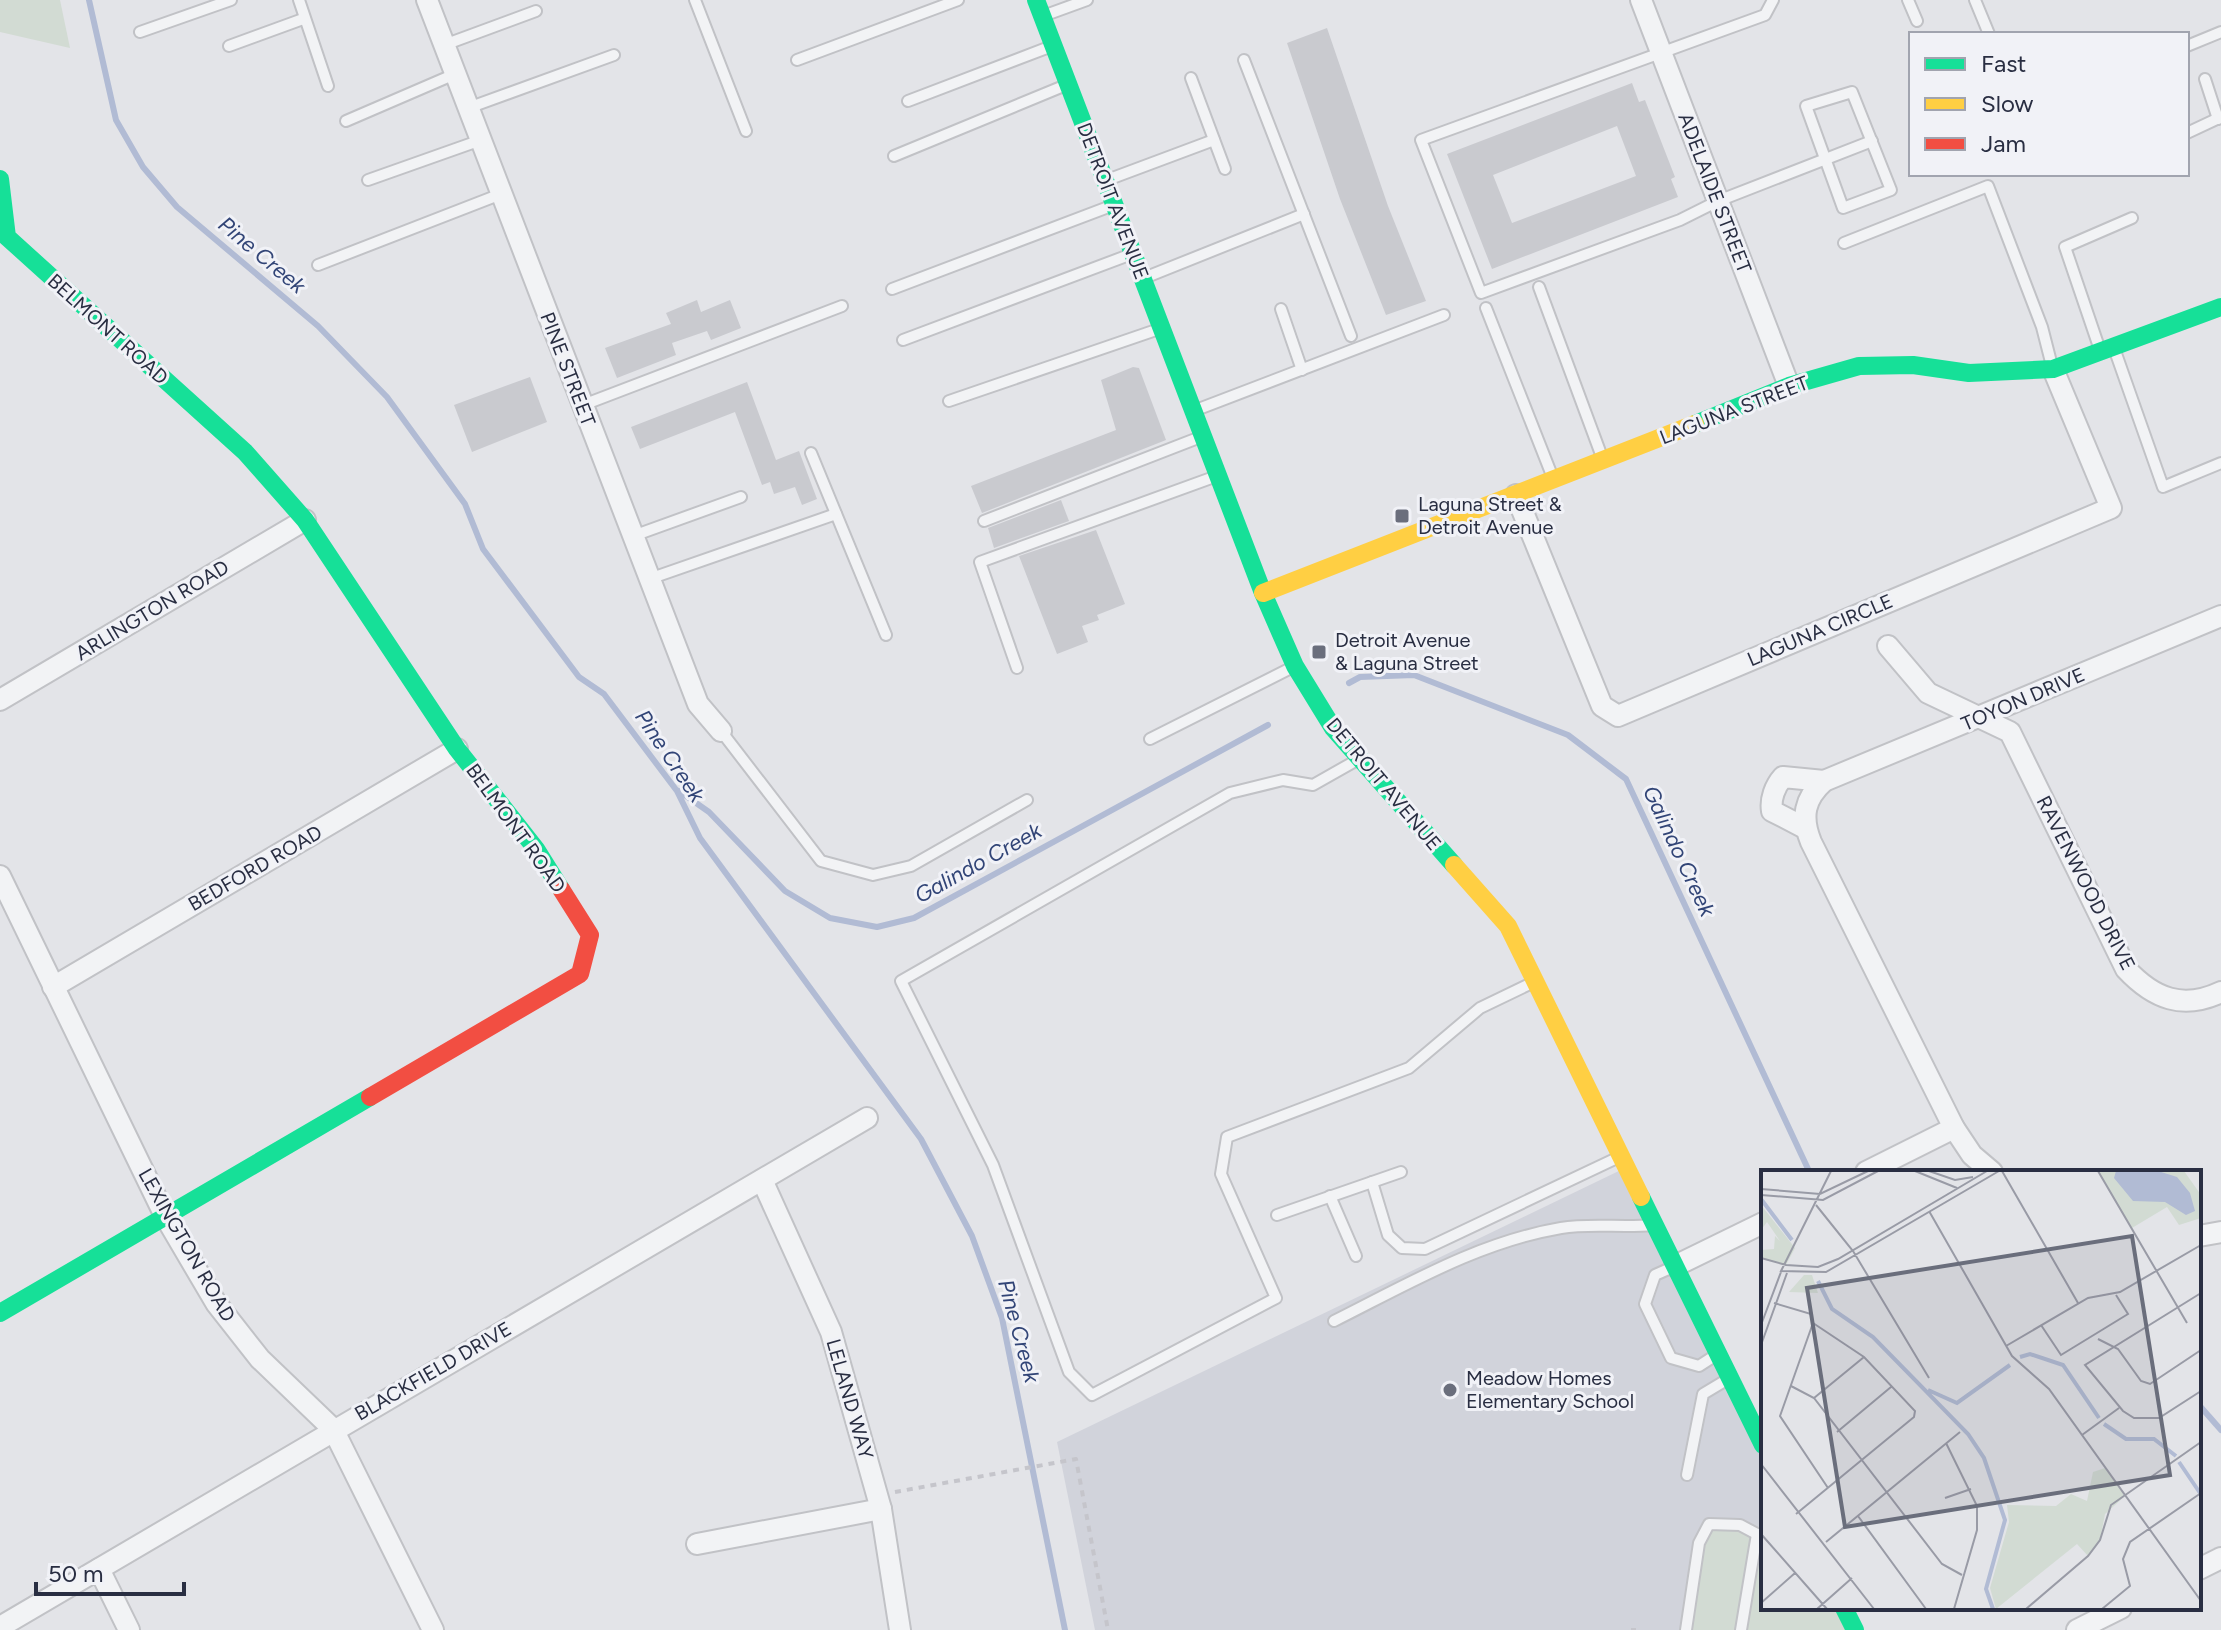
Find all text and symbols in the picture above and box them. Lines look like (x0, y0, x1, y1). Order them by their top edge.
legend (1909, 32, 2189, 176)
text: Fast (1981, 49, 2026, 78)
text: Slow (1981, 89, 2034, 118)
street label: ADELAIDE STREET (1673, 110, 1757, 276)
street label: DETROIT AVENUE (1072, 119, 1154, 283)
text: Jam (1981, 129, 2026, 158)
water label: Pine Creek (213, 211, 312, 300)
street label: BELMONT ROAD (43, 269, 173, 389)
street label: PINE STREET (535, 309, 601, 429)
street label: LAGUNA STREET (1656, 371, 1812, 449)
place label: Laguna Street & Detroit Avenue (1418, 492, 1562, 539)
marker: Laguna Street & Detroit Avenue (1393, 507, 1411, 525)
street label: ARLINGTON ROAD (71, 555, 233, 665)
street label: LAGUNA CIRCLE (1744, 589, 1896, 671)
place label: Detroit Avenue & Laguna Street (1335, 628, 1479, 675)
marker: Detroit Avenue & Laguna Street (1310, 643, 1328, 661)
street label: TOYON DRIVE (1958, 662, 2088, 736)
water label: Pine Creek (629, 705, 711, 808)
street label: DETROIT AVENUE (1321, 713, 1447, 855)
street label: BELMONT ROAD (461, 759, 571, 897)
water label: Galindo Creek (1637, 781, 1722, 922)
street label: RAVENWOOD DRIVE (2032, 792, 2140, 974)
water label: Galindo Creek (910, 816, 1047, 909)
street label: BEDFORD ROAD (184, 820, 326, 916)
street label: LEXINGTON ROAD (133, 1164, 241, 1326)
inset map (1761, 1170, 2201, 1610)
water label: Pine Creek (992, 1276, 1046, 1387)
street label: BLACKFIELD DRIVE (350, 1316, 516, 1426)
street label: LELAND WAY (821, 1336, 879, 1462)
place label: Meadow Homes Elementary School (1466, 1366, 1634, 1413)
marker: Meadow Homes Elementary School (1441, 1381, 1459, 1399)
scale bar (36, 1546, 184, 1596)
text: 50 m (48, 1559, 104, 1588)

